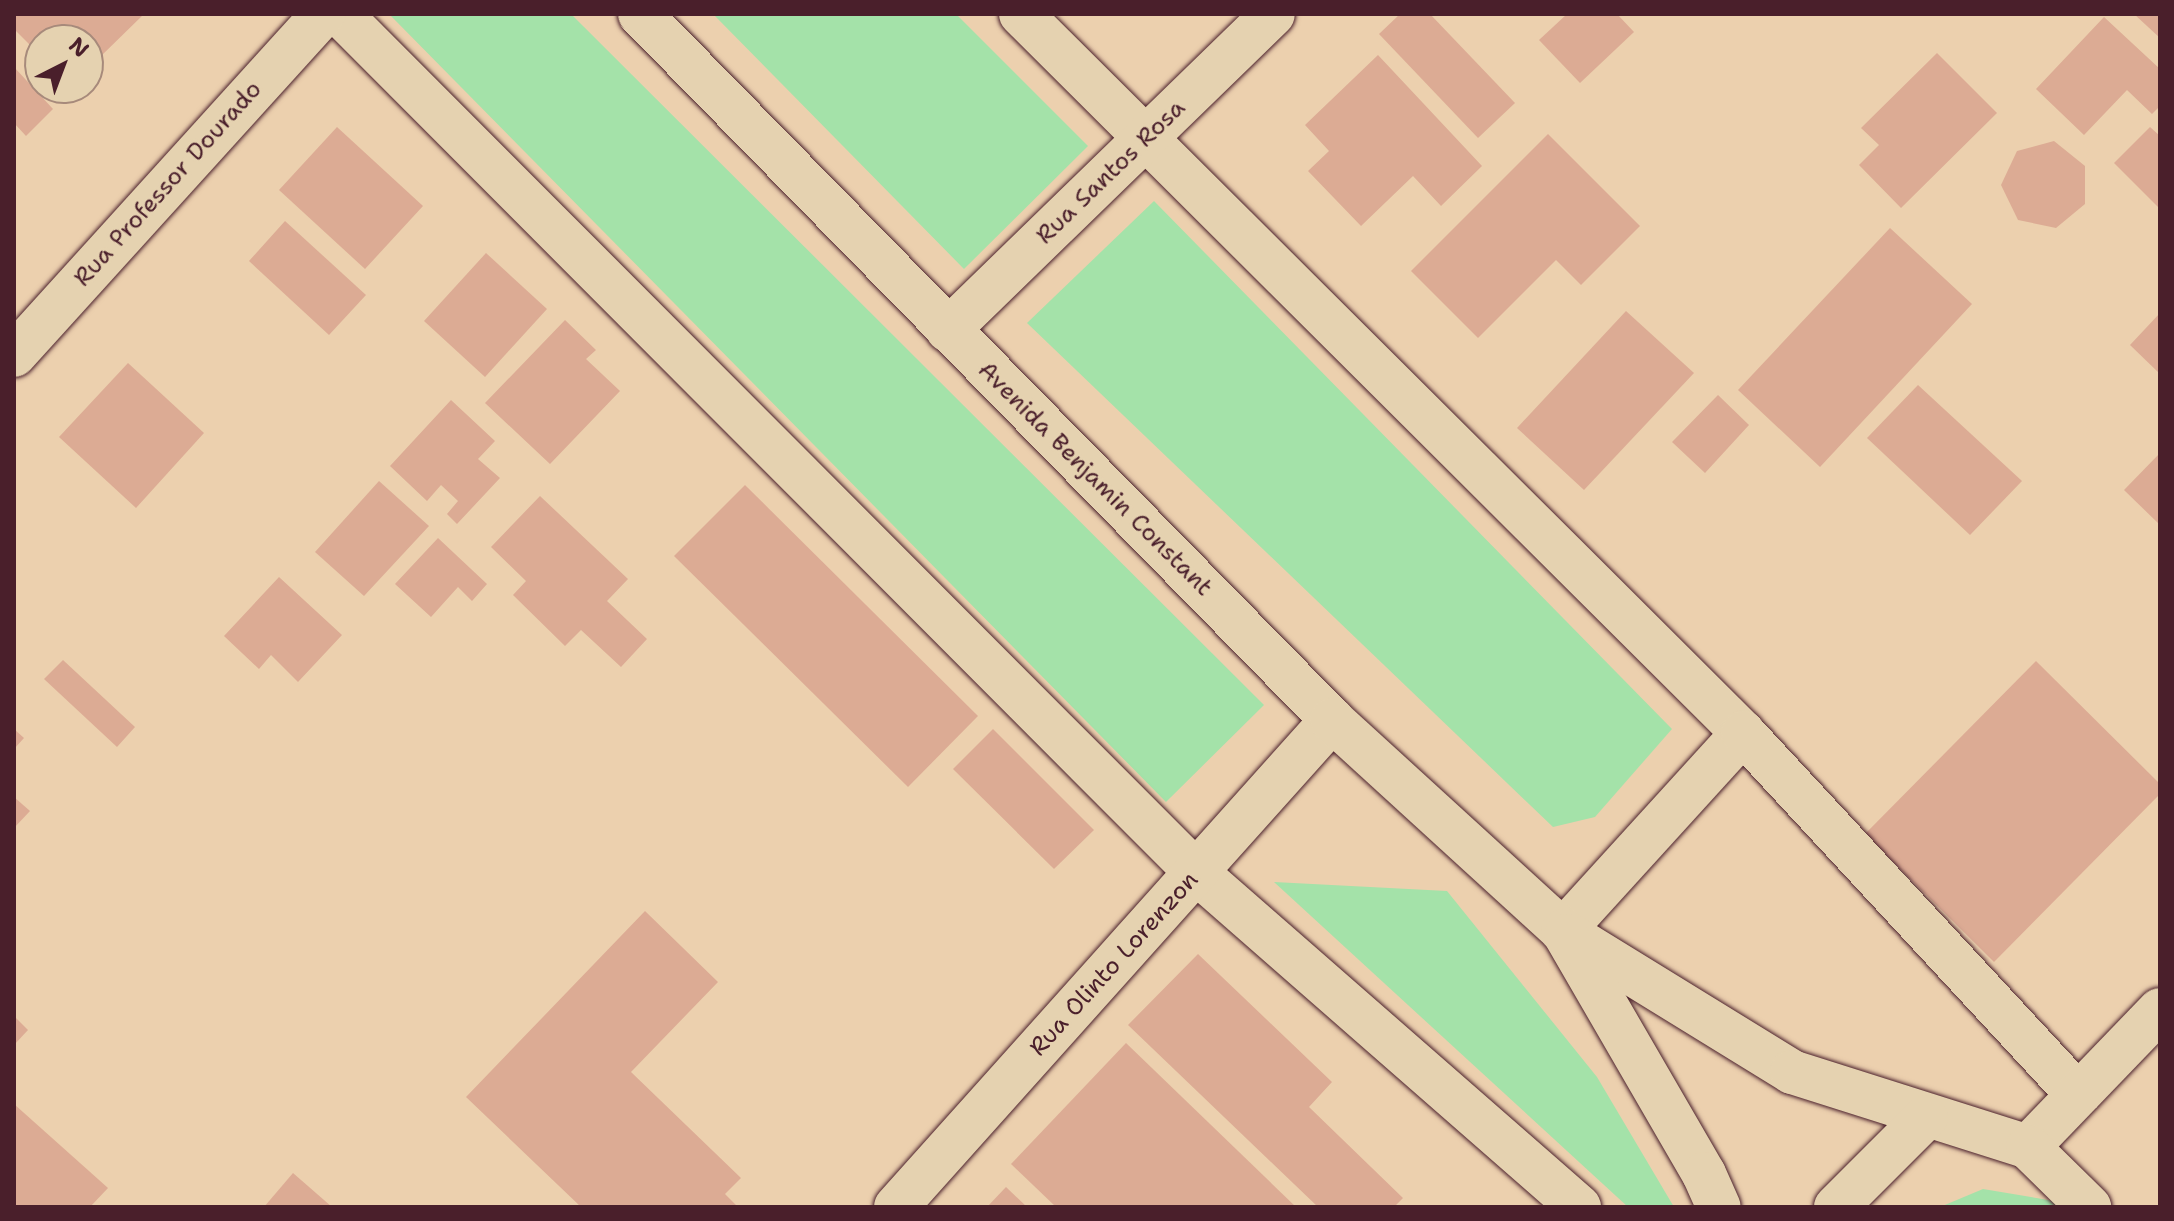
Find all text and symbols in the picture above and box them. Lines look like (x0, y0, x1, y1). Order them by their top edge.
north arrow (24, 24, 104, 104)
text: N (63, 31, 95, 64)
street label: Rua Professor Dourado (68, 75, 268, 293)
street label: Rua Santos Rosa (1031, 94, 1191, 250)
street label: Avenida Benjamin Constant (972, 356, 1218, 602)
street label: Rua Olinto Lorenzon (1024, 866, 1204, 1062)

